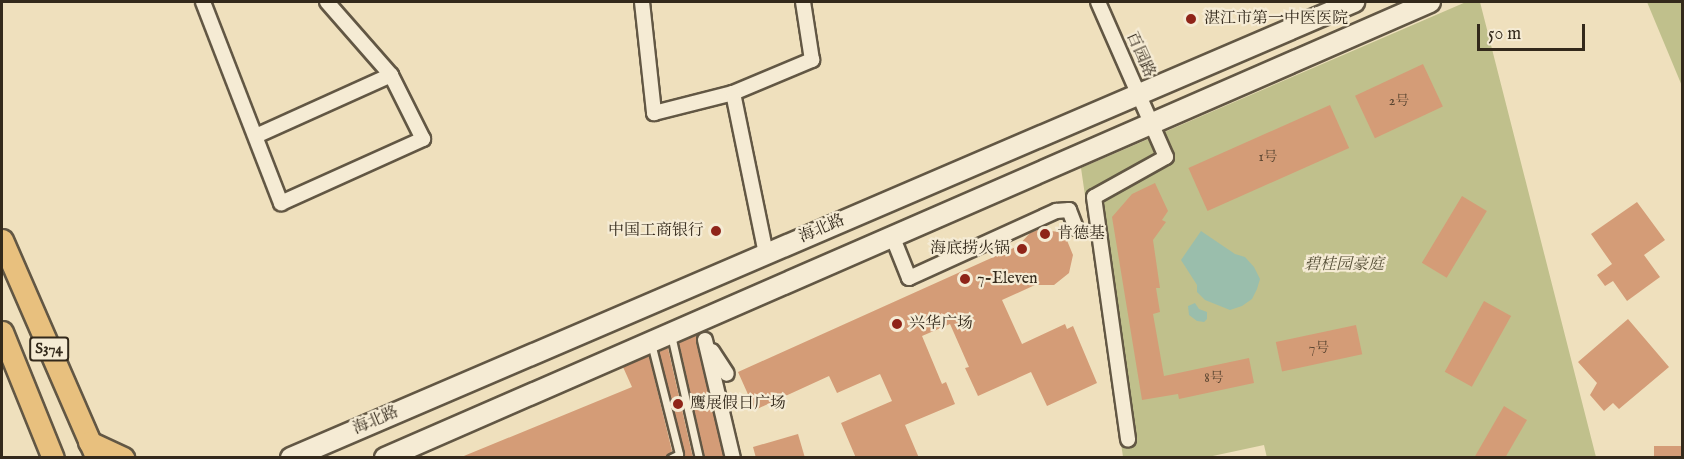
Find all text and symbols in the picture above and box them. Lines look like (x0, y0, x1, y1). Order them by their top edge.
place label: 湛江市第一中医医院 (1204, 9, 1348, 29)
marker: 湛江市第一中医医院 (1182, 10, 1200, 28)
scale bar (1480, 12, 1588, 50)
text: 50 m (1488, 23, 1521, 46)
street label: 百园路 (1121, 29, 1159, 81)
house number: 2号 (1389, 93, 1409, 109)
house number: 1号 (1258, 149, 1278, 165)
street label: 海北路 (796, 211, 848, 247)
place label: 中国工商银行 (608, 221, 704, 241)
marker: 中国工商银行 (709, 224, 723, 238)
place label: 肯德基 (1057, 224, 1105, 244)
marker: 肯德基 (1038, 227, 1052, 241)
place label: 海底捞火锅 (930, 239, 1010, 259)
marker: 海底捞火锅 (1015, 242, 1029, 256)
park label: 碧桂园豪庭 (1304, 255, 1384, 275)
place label: 7-Eleven (977, 269, 1038, 289)
marker: 7-Eleven (958, 272, 972, 286)
place label: 兴华广场 (909, 314, 973, 334)
marker: 兴华广场 (890, 317, 904, 331)
road number: S374 (28, 337, 70, 361)
house number: 7号 (1309, 340, 1329, 356)
house number: 8号 (1204, 370, 1224, 386)
place label: 鹰展假日广场 (690, 394, 786, 414)
marker: 鹰展假日广场 (671, 397, 685, 411)
street label: 海北路 (350, 403, 402, 439)

